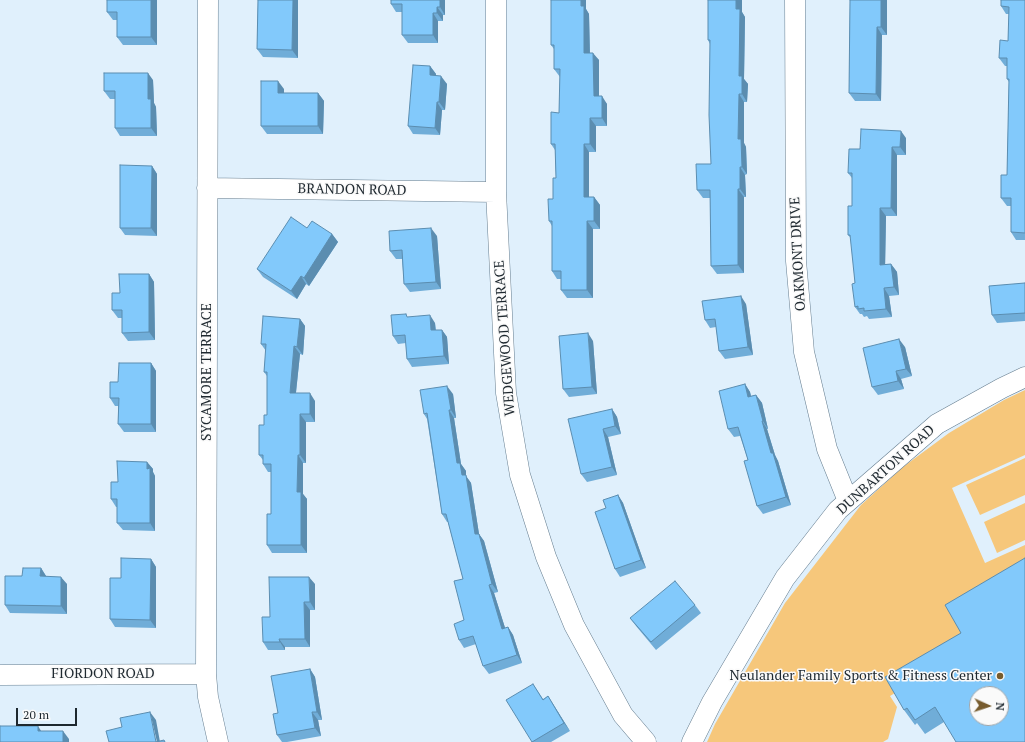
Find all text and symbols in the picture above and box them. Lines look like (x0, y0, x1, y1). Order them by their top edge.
street label: BRANDON ROAD (297, 181, 407, 199)
street label: OAKMONT DRIVE (787, 196, 809, 312)
street label: WEDGEWOOD TERRACE (491, 260, 519, 416)
street label: SYCAMORE TERRACE (199, 303, 215, 441)
street label: DUNBARTON ROAD (834, 422, 938, 518)
street label: FIORDON ROAD (51, 666, 155, 682)
place label: Neulander Family Sports & Fitness Center (729, 668, 992, 684)
marker: Neulander Family Sports & Fitness Center (995, 671, 1005, 681)
north arrow (969, 686, 1009, 726)
scale bar (18, 700, 79, 726)
text: N (993, 702, 1007, 711)
text: 20 m (23, 707, 49, 722)

